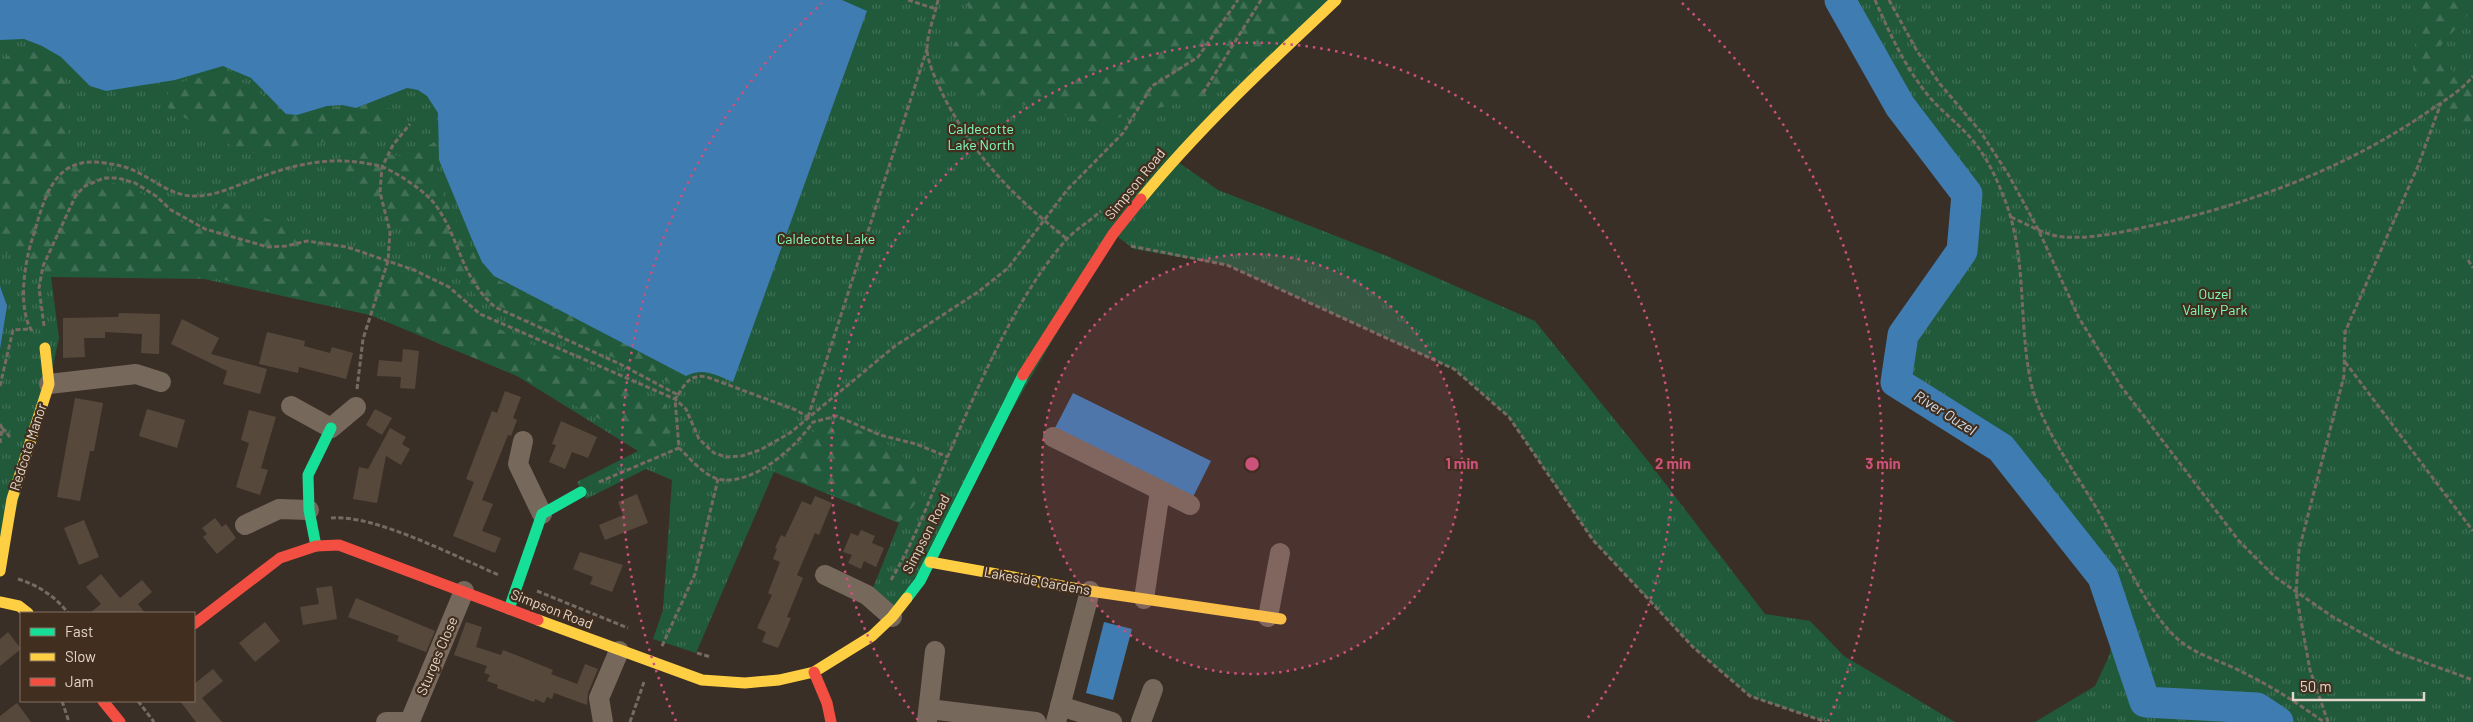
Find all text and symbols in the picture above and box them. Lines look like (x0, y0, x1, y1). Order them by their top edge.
park label: Caldecotte Lake North (947, 120, 1015, 153)
street label: Simpson Road (1101, 145, 1169, 223)
park label: Caldecotte Lake (777, 230, 875, 247)
park label: Ouzel Valley Park (2182, 285, 2248, 318)
water label: River Ouzel (1911, 386, 1980, 439)
street label: Redcote Manor (5, 401, 50, 493)
text: 1 min (1446, 454, 1478, 472)
text: 2 min (1655, 454, 1691, 472)
text: 3 min (1865, 454, 1901, 472)
centre of rings (1243, 455, 1261, 473)
street label: Simpson Road (898, 491, 953, 576)
street label: Lakeside Gardens (983, 563, 1092, 598)
street label: Simpson Road (509, 585, 596, 632)
legend (20, 612, 195, 702)
street label: Sturges Close (412, 614, 461, 698)
text: Fast (65, 622, 93, 640)
text: Slow (65, 647, 96, 665)
scale bar (2293, 670, 2424, 702)
text: Jam (65, 672, 94, 690)
text: 50 m (2300, 677, 2332, 695)

